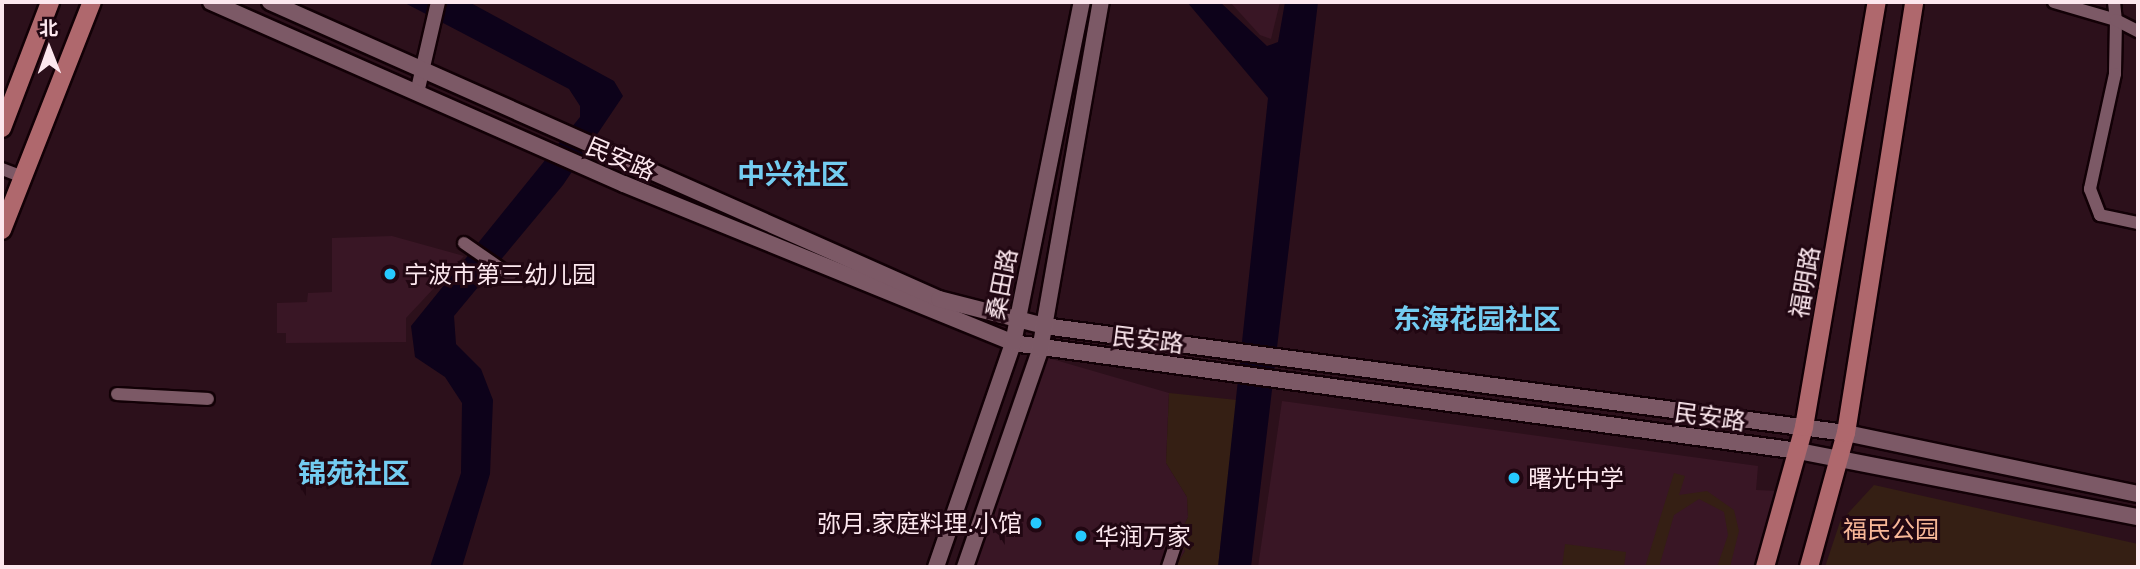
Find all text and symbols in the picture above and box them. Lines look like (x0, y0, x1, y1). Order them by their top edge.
north arrow (14, 14, 84, 84)
text: 北 (39, 15, 58, 41)
street label: 民安路 (582, 131, 660, 185)
district label: 中兴社区 (737, 156, 849, 190)
street label: 福明路 (1784, 244, 1824, 320)
street label: 桑田路 (980, 246, 1022, 322)
place label: 宁波市第三幼儿园 (404, 260, 596, 288)
marker: 宁波市第三幼儿园 (382, 266, 398, 282)
district label: 东海花园社区 (1393, 301, 1561, 335)
street label: 民安路 (1111, 320, 1185, 358)
street label: 民安路 (1672, 397, 1748, 435)
district label: 锦苑社区 (298, 455, 410, 489)
place label: 曙光中学 (1528, 464, 1624, 492)
marker: 曙光中学 (1506, 470, 1522, 486)
place label: 弥月.家庭料理.小馆 (817, 509, 1022, 537)
marker: 弥月.家庭料理.小馆 (1028, 515, 1044, 531)
park label: 福民公园 (1843, 515, 1939, 543)
place label: 华润万家 (1095, 522, 1191, 550)
marker: 华润万家 (1073, 528, 1089, 544)

